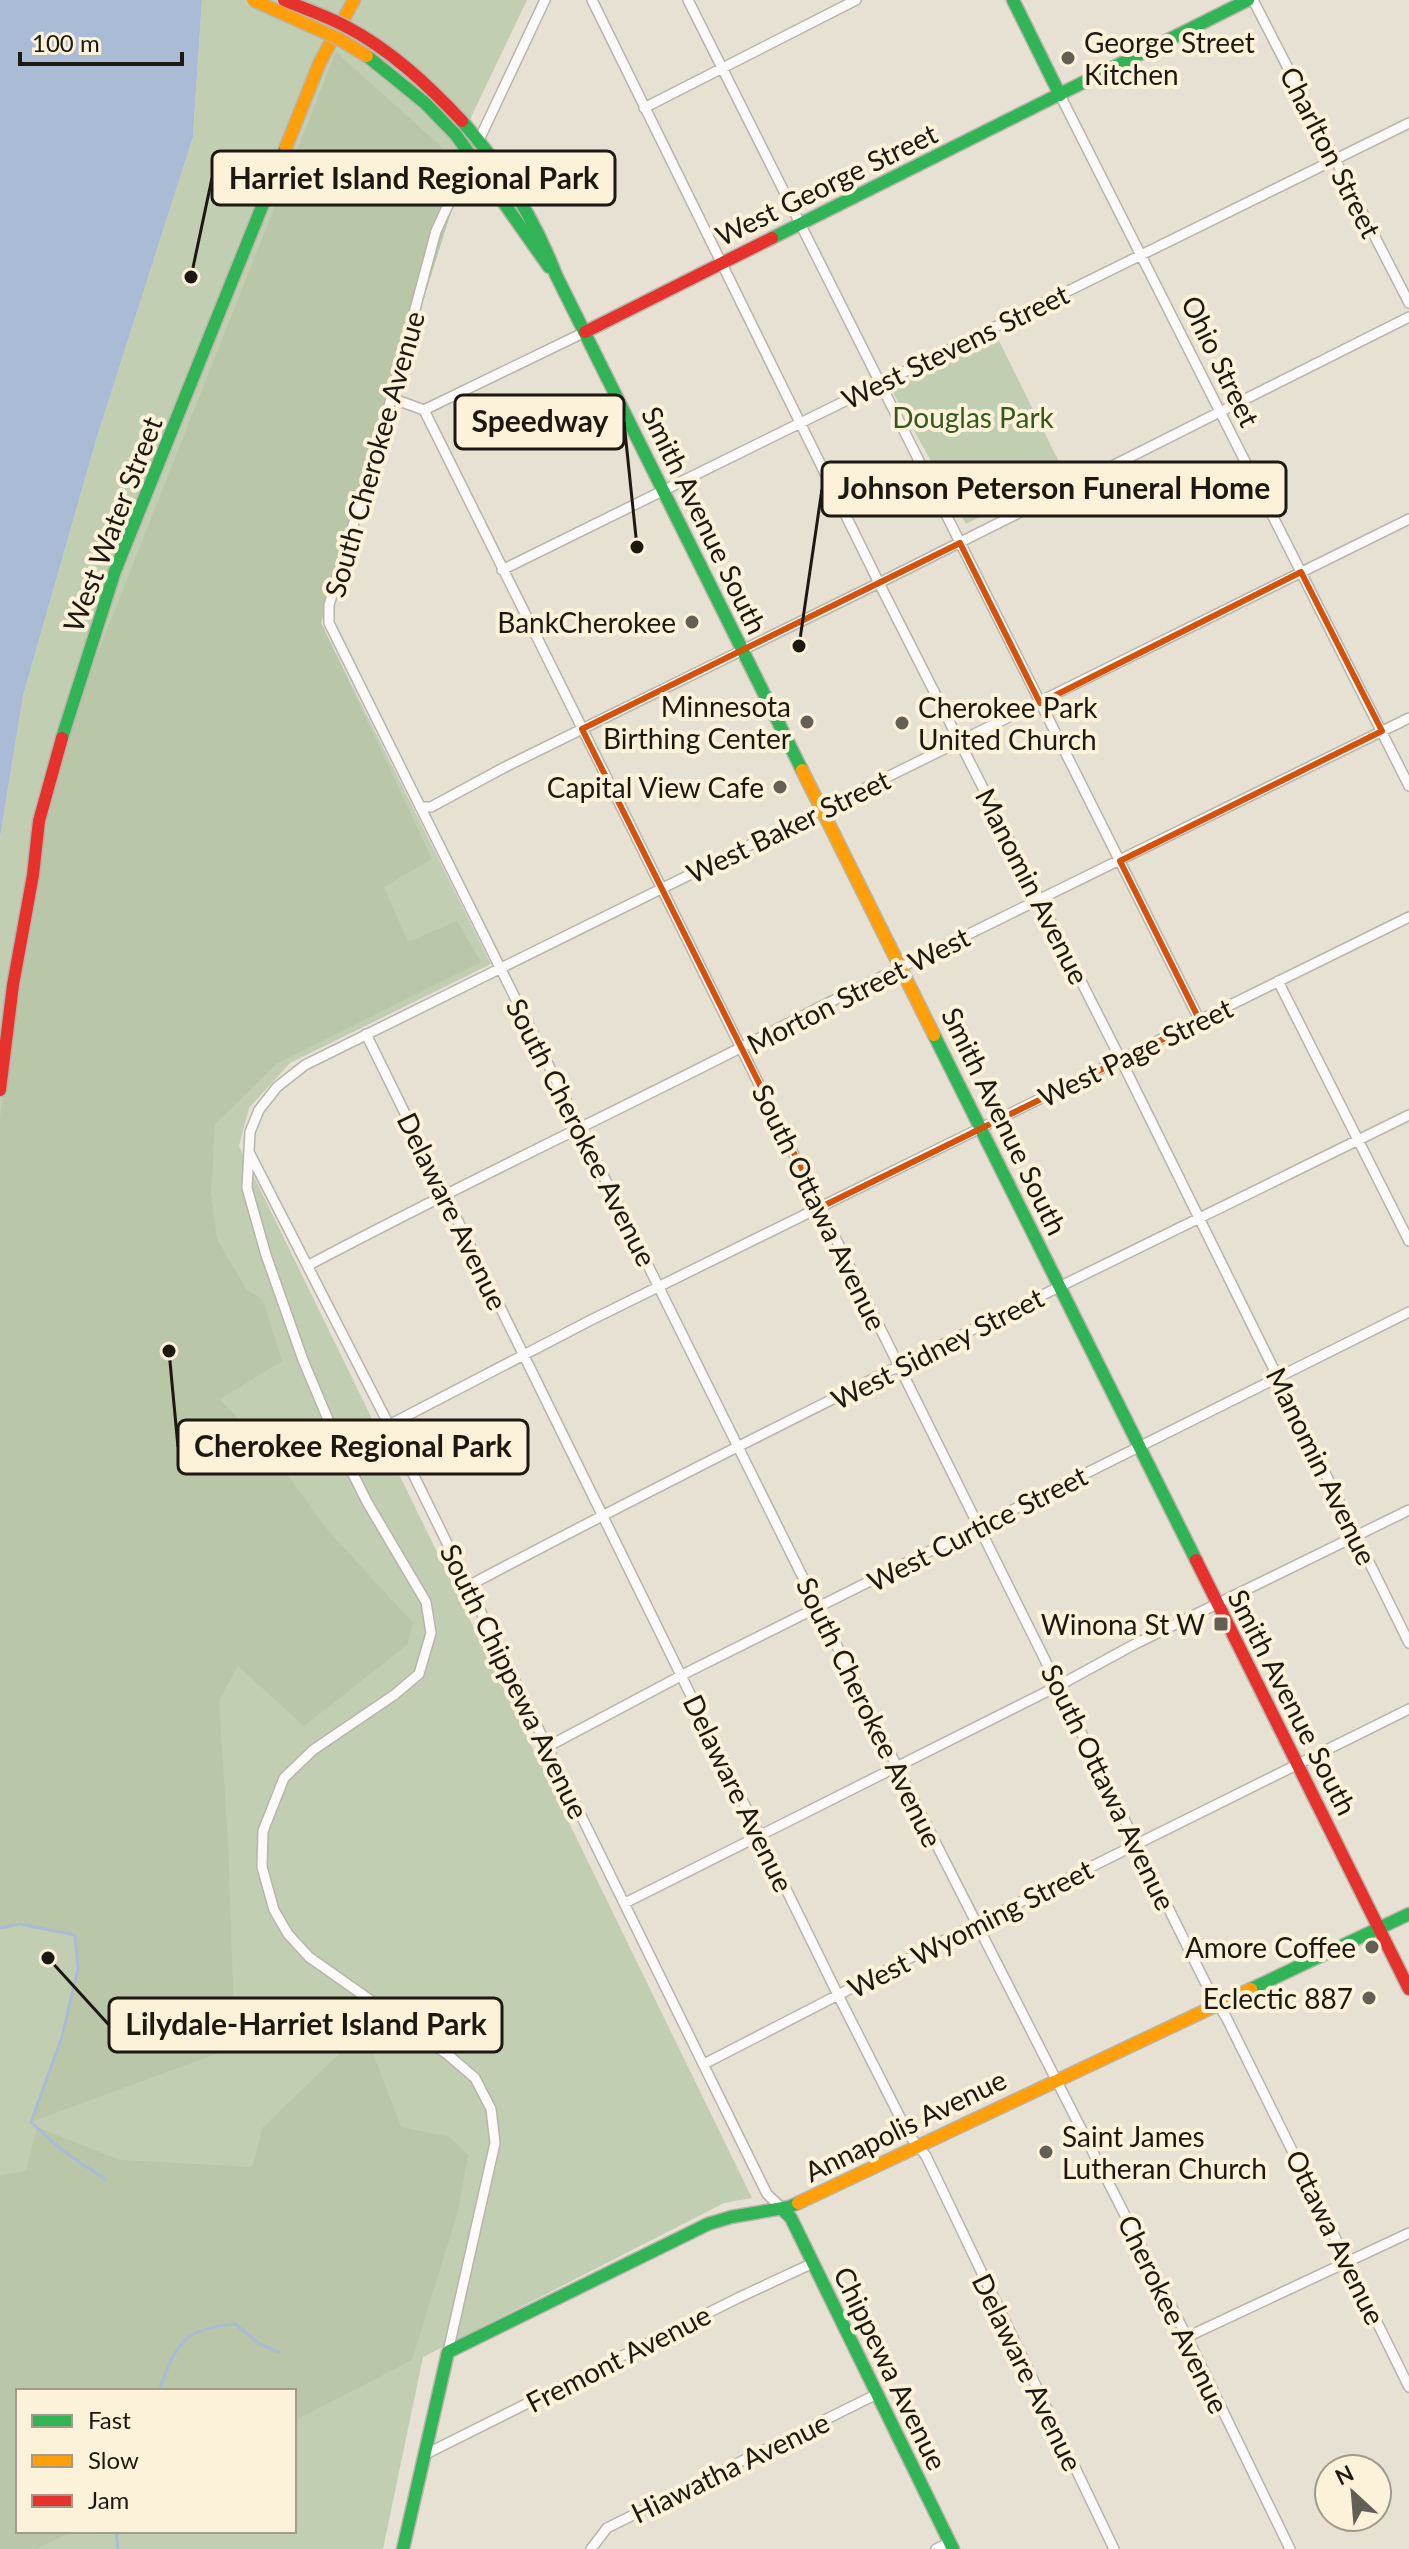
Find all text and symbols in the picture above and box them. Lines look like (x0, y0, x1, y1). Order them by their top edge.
scale bar (20, 16, 182, 66)
place label: George Street Kitchen (1084, 25, 1255, 91)
text: 100 m (32, 28, 100, 57)
marker: George Street Kitchen (1059, 49, 1077, 67)
street label: Charlton Street (1273, 61, 1389, 243)
street label: West George Street (710, 116, 942, 252)
callout: Harriet Island Regional Park (212, 151, 615, 205)
text: Harriet Island Regional Park (229, 159, 600, 195)
street label: West Stevens Street (836, 276, 1074, 416)
street label: Ohio Street (1175, 290, 1267, 432)
street label: South Cherokee Avenue (317, 307, 431, 601)
callout: Speedway (455, 395, 624, 449)
park label: Douglas Park (892, 400, 1055, 434)
street label: Smith Avenue South (635, 401, 775, 639)
text: Speedway (472, 402, 609, 438)
street label: West Water Street (55, 412, 169, 636)
callout: Johnson Peterson Funeral Home (822, 462, 1286, 516)
text: Johnson Peterson Funeral Home (838, 469, 1270, 505)
place label: BankCherokee (497, 605, 676, 639)
marker: BankCherokee (683, 613, 701, 631)
place label: Minnesota Birthing Center (603, 689, 791, 755)
place label: Cherokee Park United Church (918, 690, 1098, 756)
marker: Minnesota Birthing Center (798, 713, 816, 731)
marker: Cherokee Park United Church (893, 714, 911, 732)
street label: West Baker Street (681, 762, 895, 890)
place label: Capital View Cafe (547, 770, 764, 804)
marker: Capital View Cafe (771, 778, 789, 796)
street label: Manomin Avenue (969, 782, 1097, 990)
street label: Morton Street West (741, 919, 975, 1061)
street label: West Page Street (1032, 990, 1238, 1114)
street label: South Cherokee Avenue (500, 992, 664, 1272)
street label: Smith Avenue South (935, 1002, 1075, 1240)
street label: South Ottawa Avenue (746, 1078, 894, 1336)
street label: Delaware Avenue (391, 1107, 515, 1315)
street label: West Sidney Street (825, 1280, 1049, 1416)
street label: Manomin Avenue (1260, 1362, 1384, 1570)
callout: Cherokee Regional Park (178, 1420, 528, 1474)
text: Cherokee Regional Park (194, 1427, 513, 1463)
street label: West Curtice Street (862, 1458, 1092, 1598)
street label: South Chippewa Avenue (434, 1538, 596, 1824)
street label: South Cherokee Avenue (790, 1572, 950, 1852)
street label: Smith Avenue South (1221, 1584, 1365, 1820)
place label: Winona St W (1041, 1607, 1205, 1641)
marker: Winona St W (1212, 1615, 1230, 1633)
street label: South Ottawa Avenue (1035, 1658, 1183, 1916)
street label: Delaware Avenue (677, 1689, 801, 1897)
street label: West Wyoming Street (842, 1851, 1098, 2005)
place label: Amore Coffee (1185, 1930, 1356, 1964)
marker: Amore Coffee (1363, 1938, 1381, 1956)
place label: Eclectic 887 (1203, 1981, 1353, 2015)
marker: Eclectic 887 (1360, 1989, 1378, 2007)
callout: Lilydale-Harriet Island Park (109, 1998, 502, 2052)
text: Lilydale-Harriet Island Park (125, 2005, 488, 2041)
street label: Annapolis Avenue (799, 2061, 1011, 2189)
place label: Saint James Lutheran Church (1062, 2119, 1267, 2185)
marker: Saint James Lutheran Church (1037, 2143, 1055, 2161)
street label: Ottawa Avenue (1279, 2144, 1393, 2330)
street label: Cherokee Avenue (1111, 2209, 1237, 2419)
street label: Chippewa Avenue (827, 2261, 955, 2475)
street label: Delaware Avenue (966, 2268, 1090, 2476)
street label: Fremont Avenue (520, 2297, 716, 2419)
legend (16, 2389, 296, 2533)
street label: Hiawatha Avenue (626, 2404, 834, 2530)
text: Fast (88, 2405, 131, 2434)
text: Slow (88, 2445, 139, 2474)
north arrow (1313, 2453, 1393, 2533)
text: N (1330, 2459, 1358, 2490)
text: Jam (88, 2485, 129, 2514)

